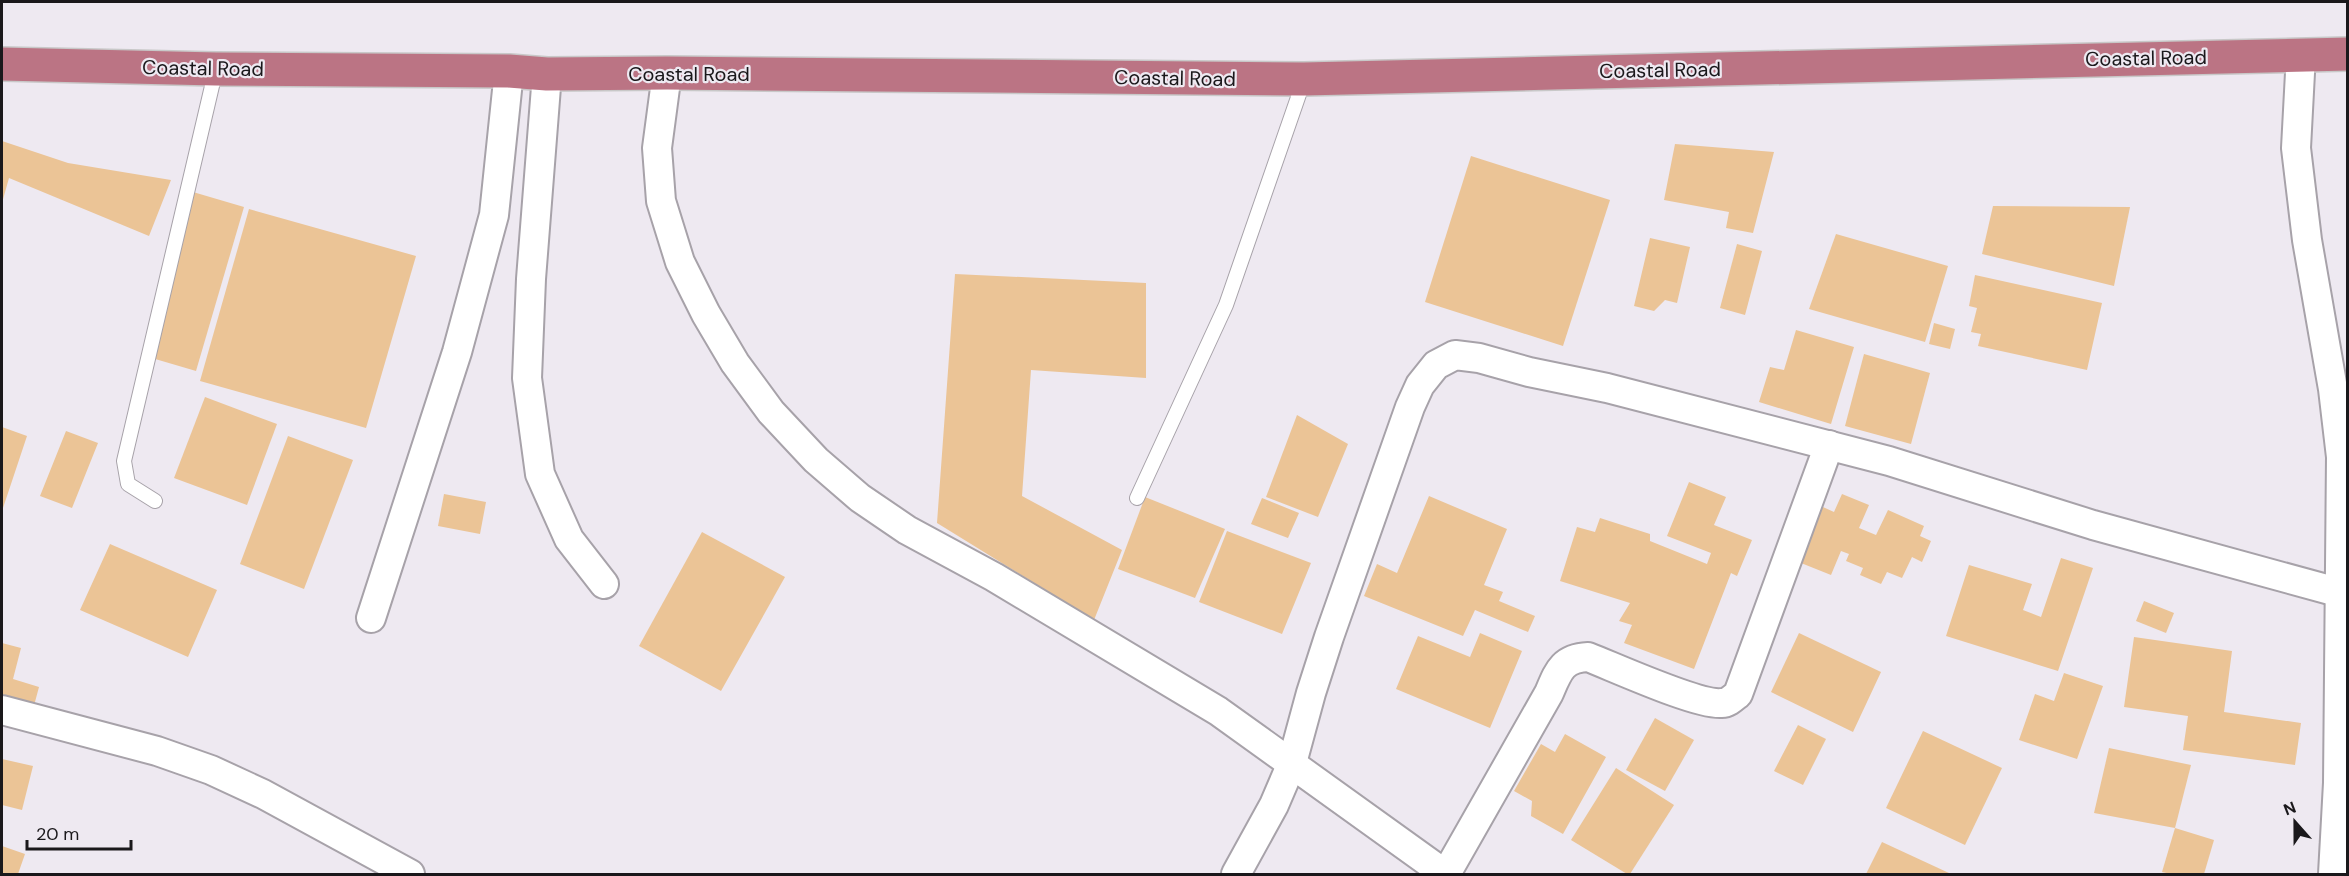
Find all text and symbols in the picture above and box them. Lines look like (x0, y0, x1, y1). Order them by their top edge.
street label: Coastal Road (2085, 44, 2207, 72)
street label: Coastal Road (142, 54, 264, 82)
street label: Coastal Road (1599, 56, 1721, 84)
street label: Coastal Road (628, 61, 750, 87)
street label: Coastal Road (1114, 64, 1236, 92)
north arrow (2265, 792, 2325, 852)
text: N (2281, 797, 2299, 820)
scale bar (27, 813, 130, 851)
text: 20 m (36, 822, 79, 846)

